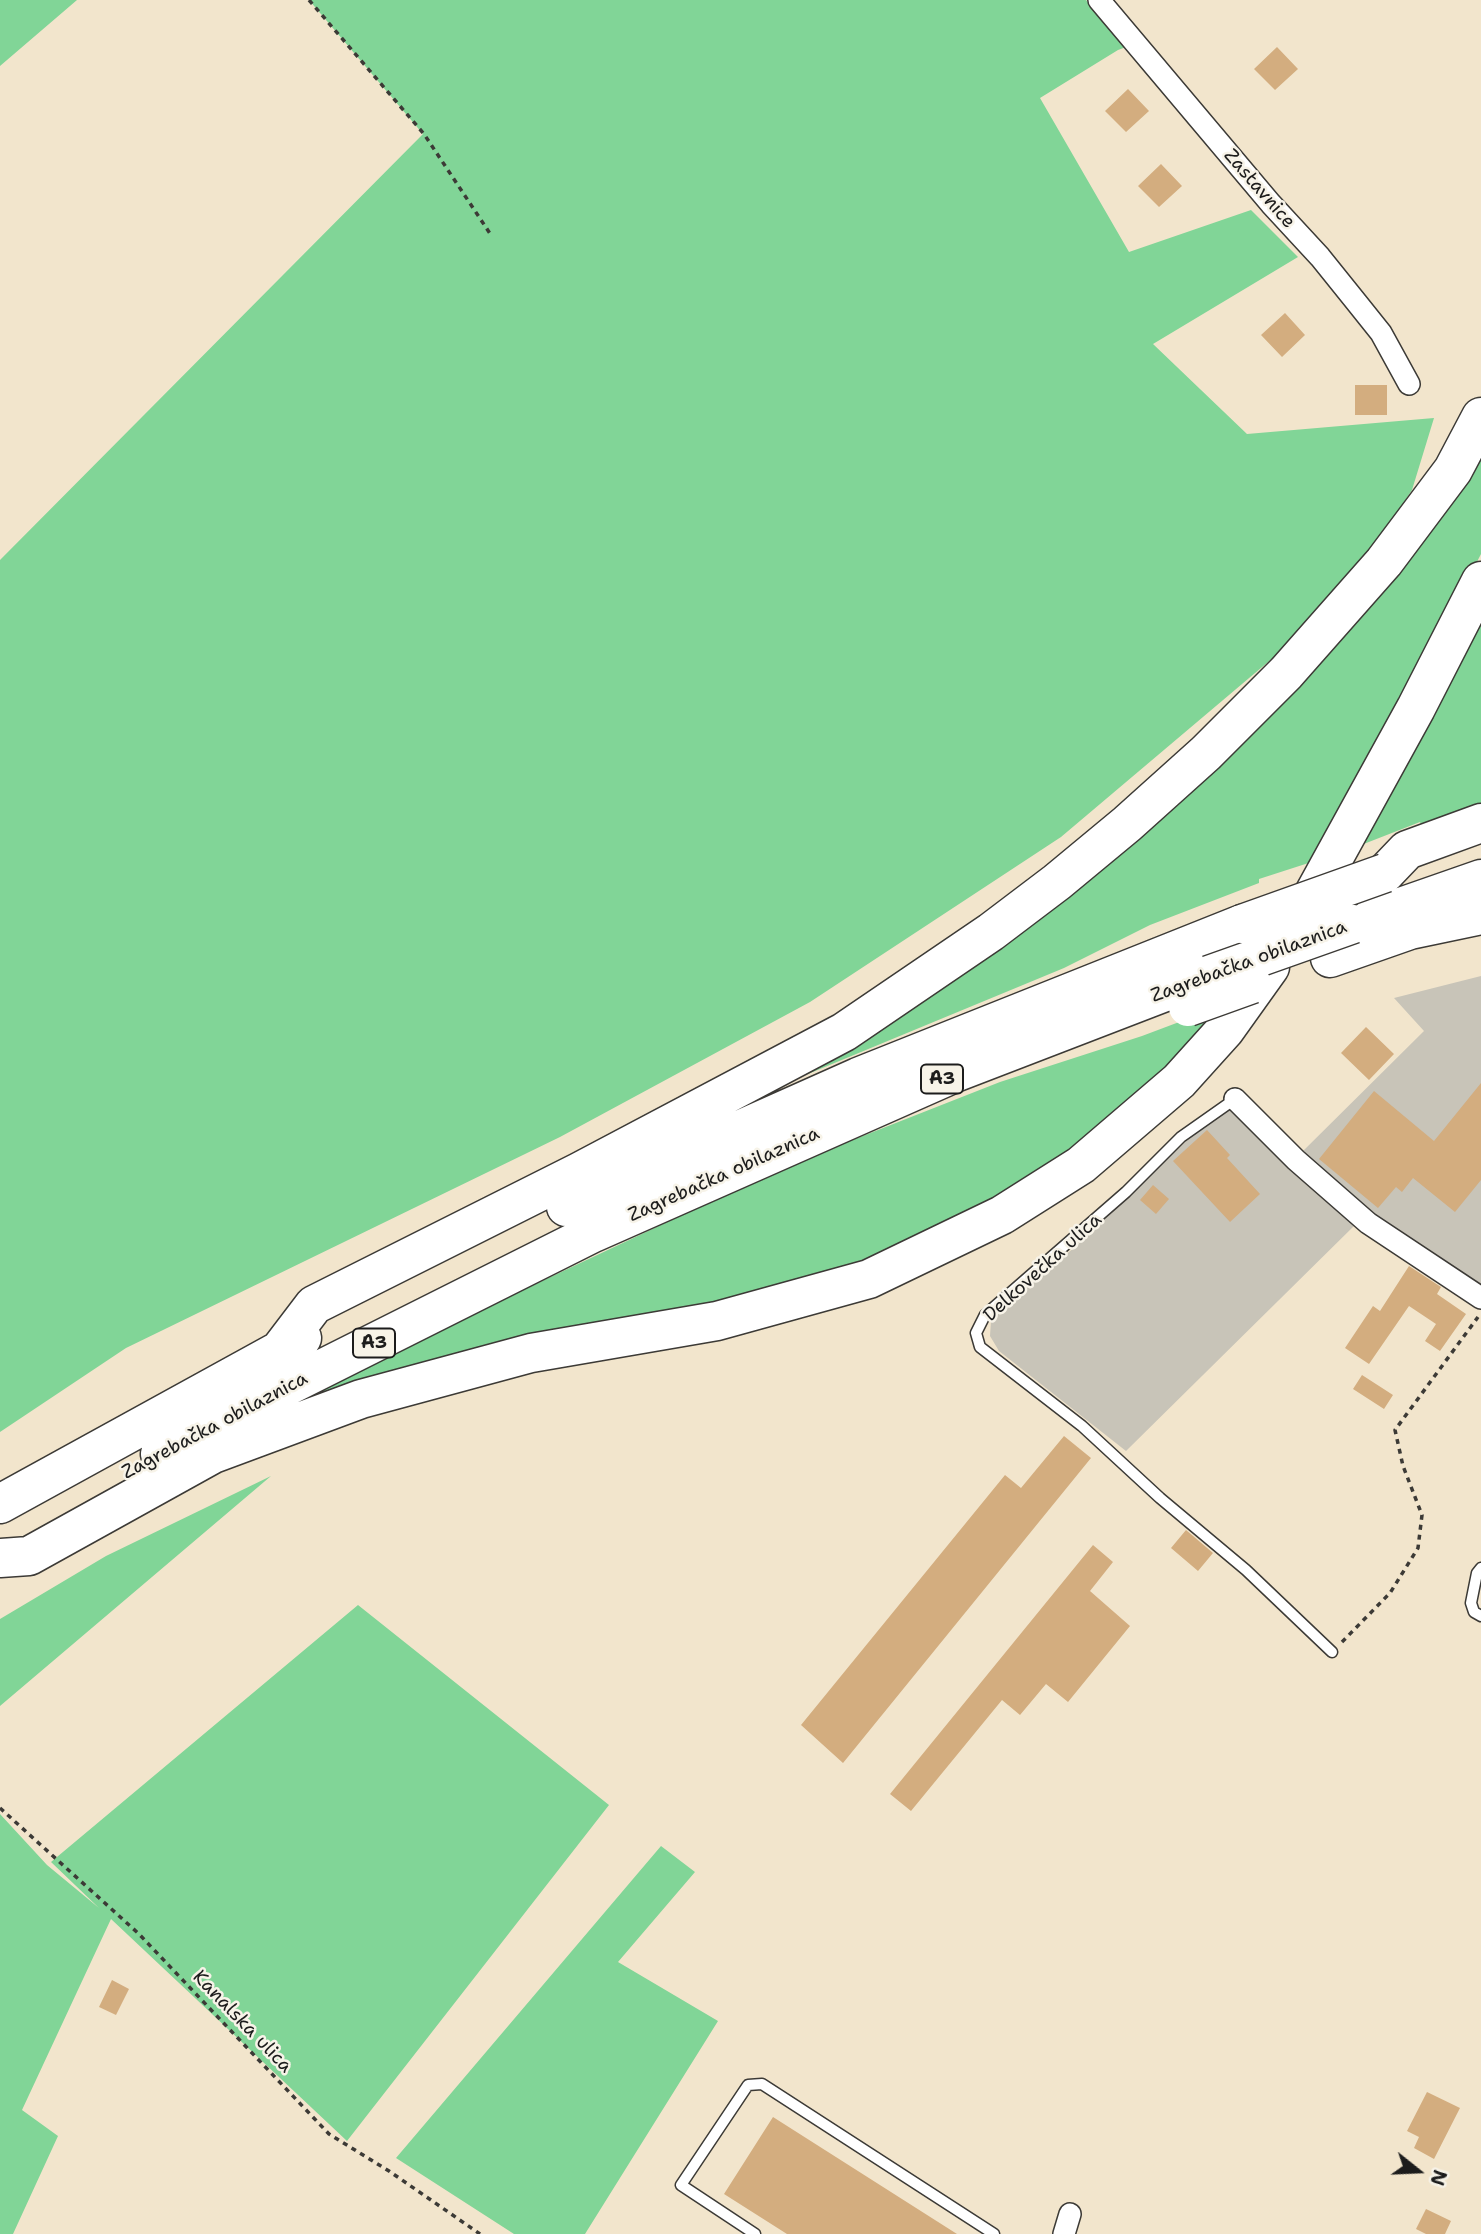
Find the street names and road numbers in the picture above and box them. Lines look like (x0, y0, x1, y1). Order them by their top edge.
street label: Zastavnice (1218, 145, 1300, 233)
street label: Zagrebačka obilaznica (1148, 916, 1350, 1008)
road number: A3 (921, 1064, 963, 1094)
street label: Zagrebačka obilaznica (625, 1123, 823, 1227)
street label: Delkovečka ulica (979, 1209, 1107, 1327)
road number: A3 (353, 1328, 395, 1358)
street label: Zagrebačka obilaznica (118, 1367, 312, 1485)
street label: Kanalska ulica (187, 1966, 297, 2078)

